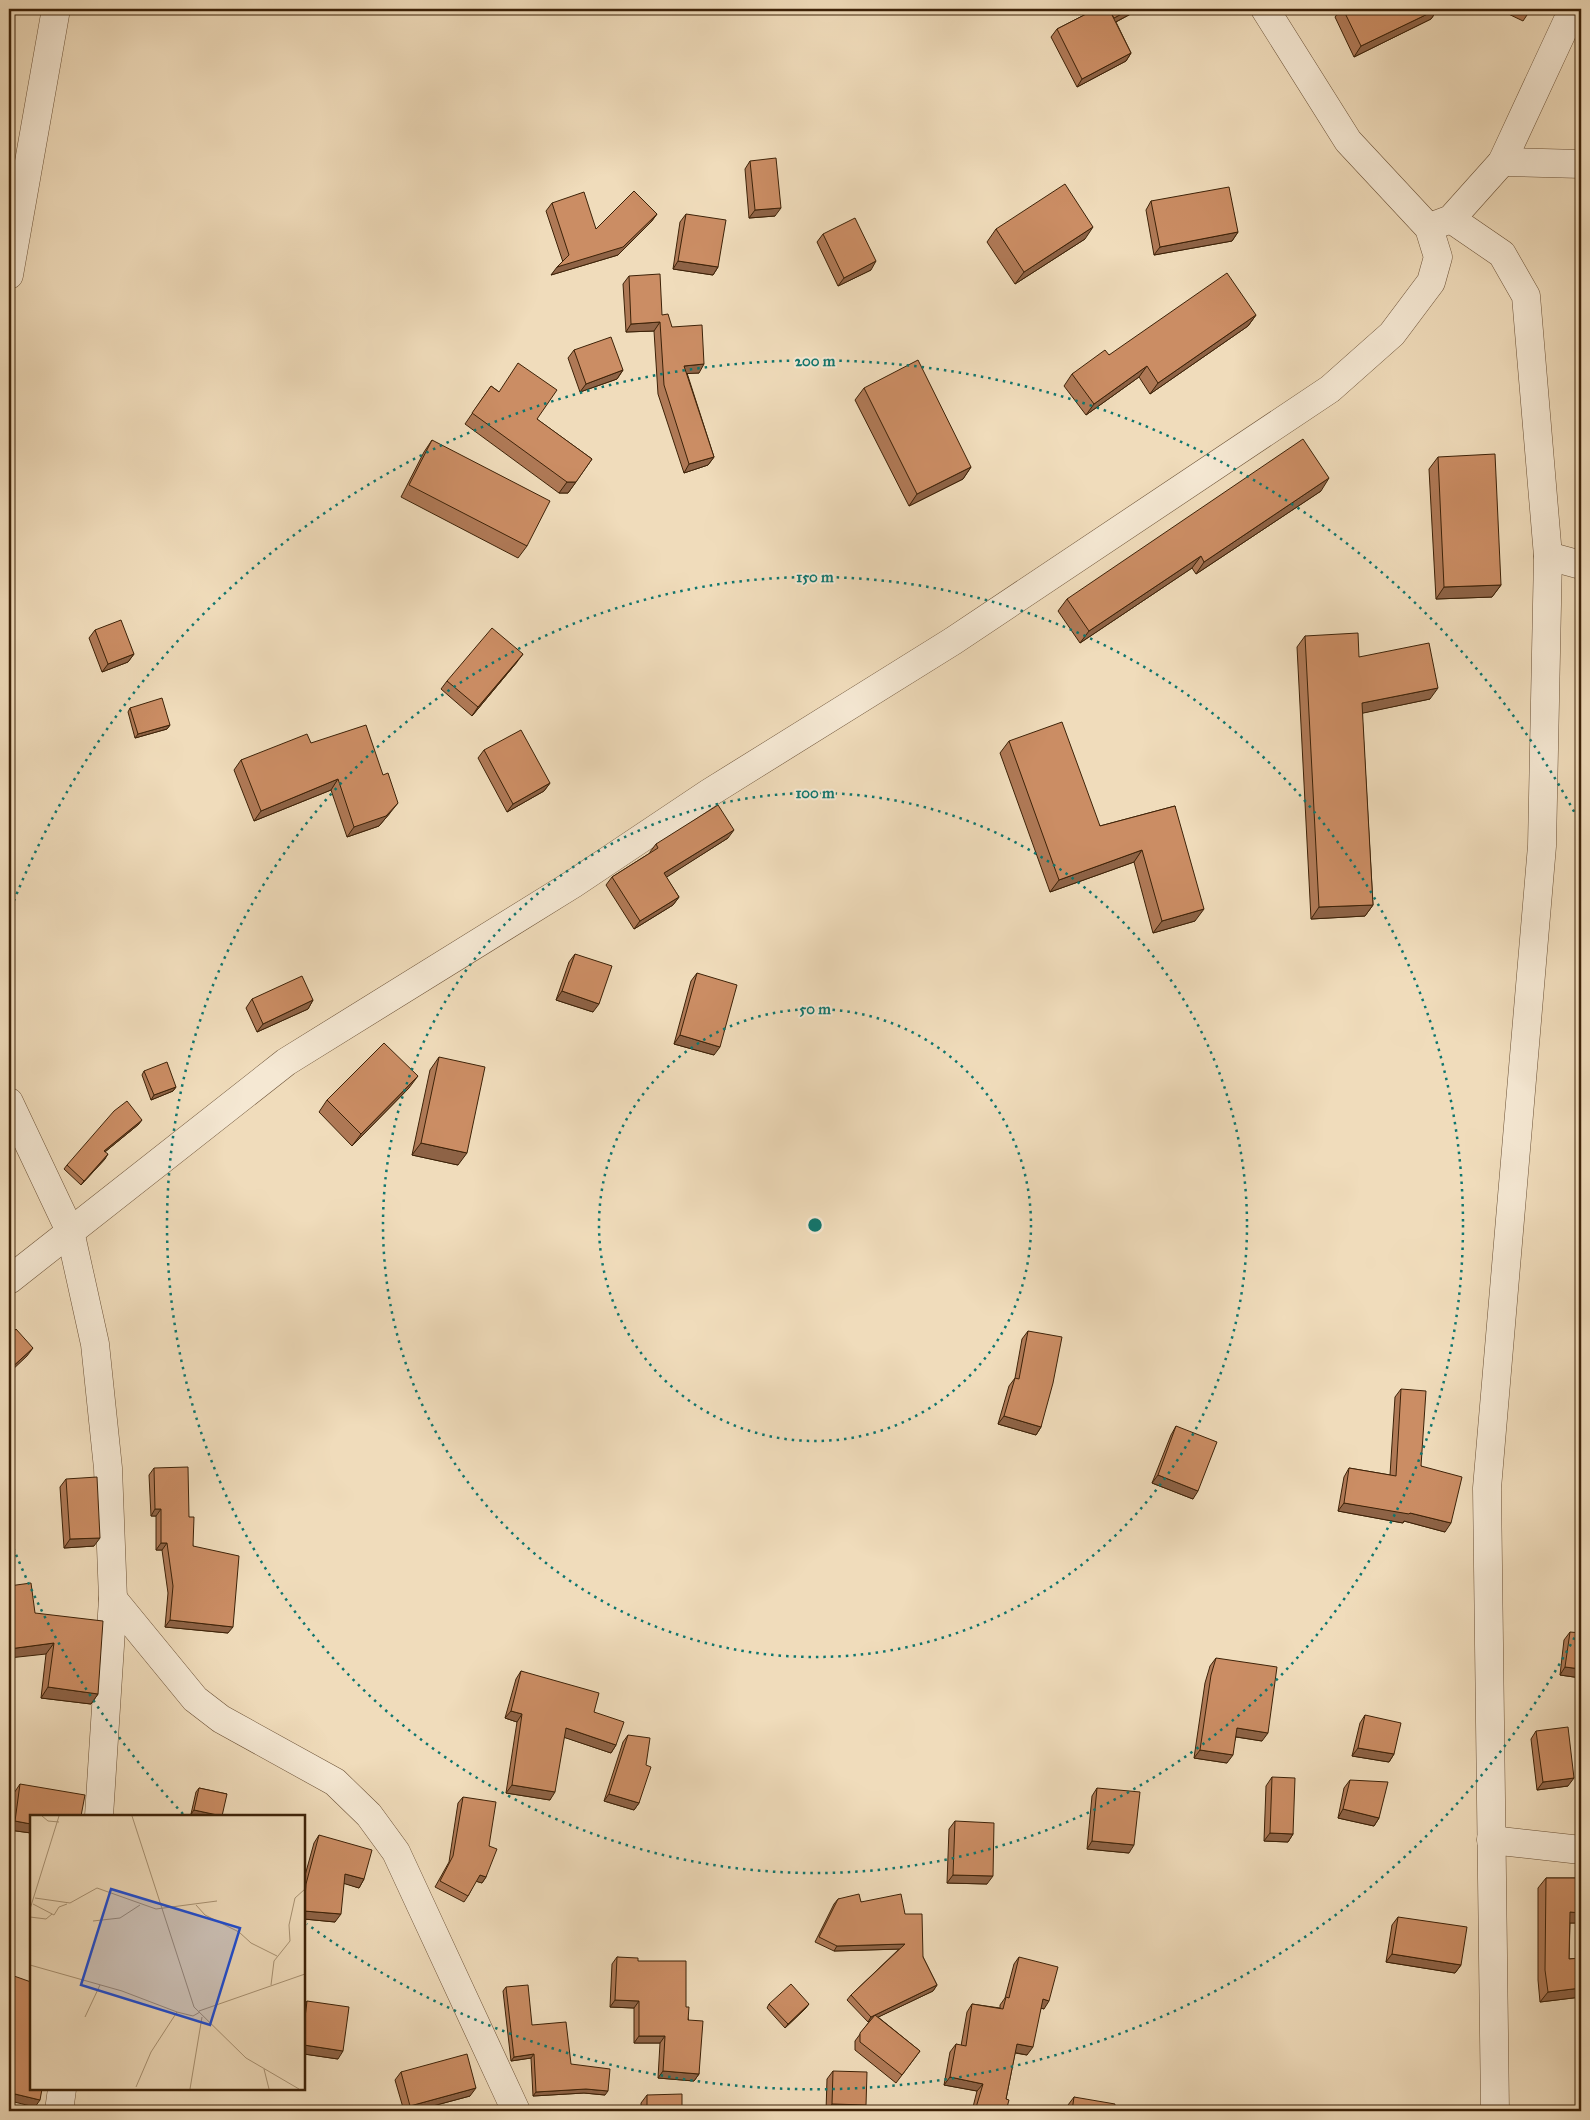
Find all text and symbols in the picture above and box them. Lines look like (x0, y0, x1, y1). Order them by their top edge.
text: 200 m (795, 352, 836, 370)
text: 150 m (796, 568, 834, 586)
text: 100 m (795, 784, 835, 802)
text: 50 m (799, 1000, 831, 1018)
centre of rings (806, 1216, 824, 1234)
inset map (30, 1815, 305, 2090)

